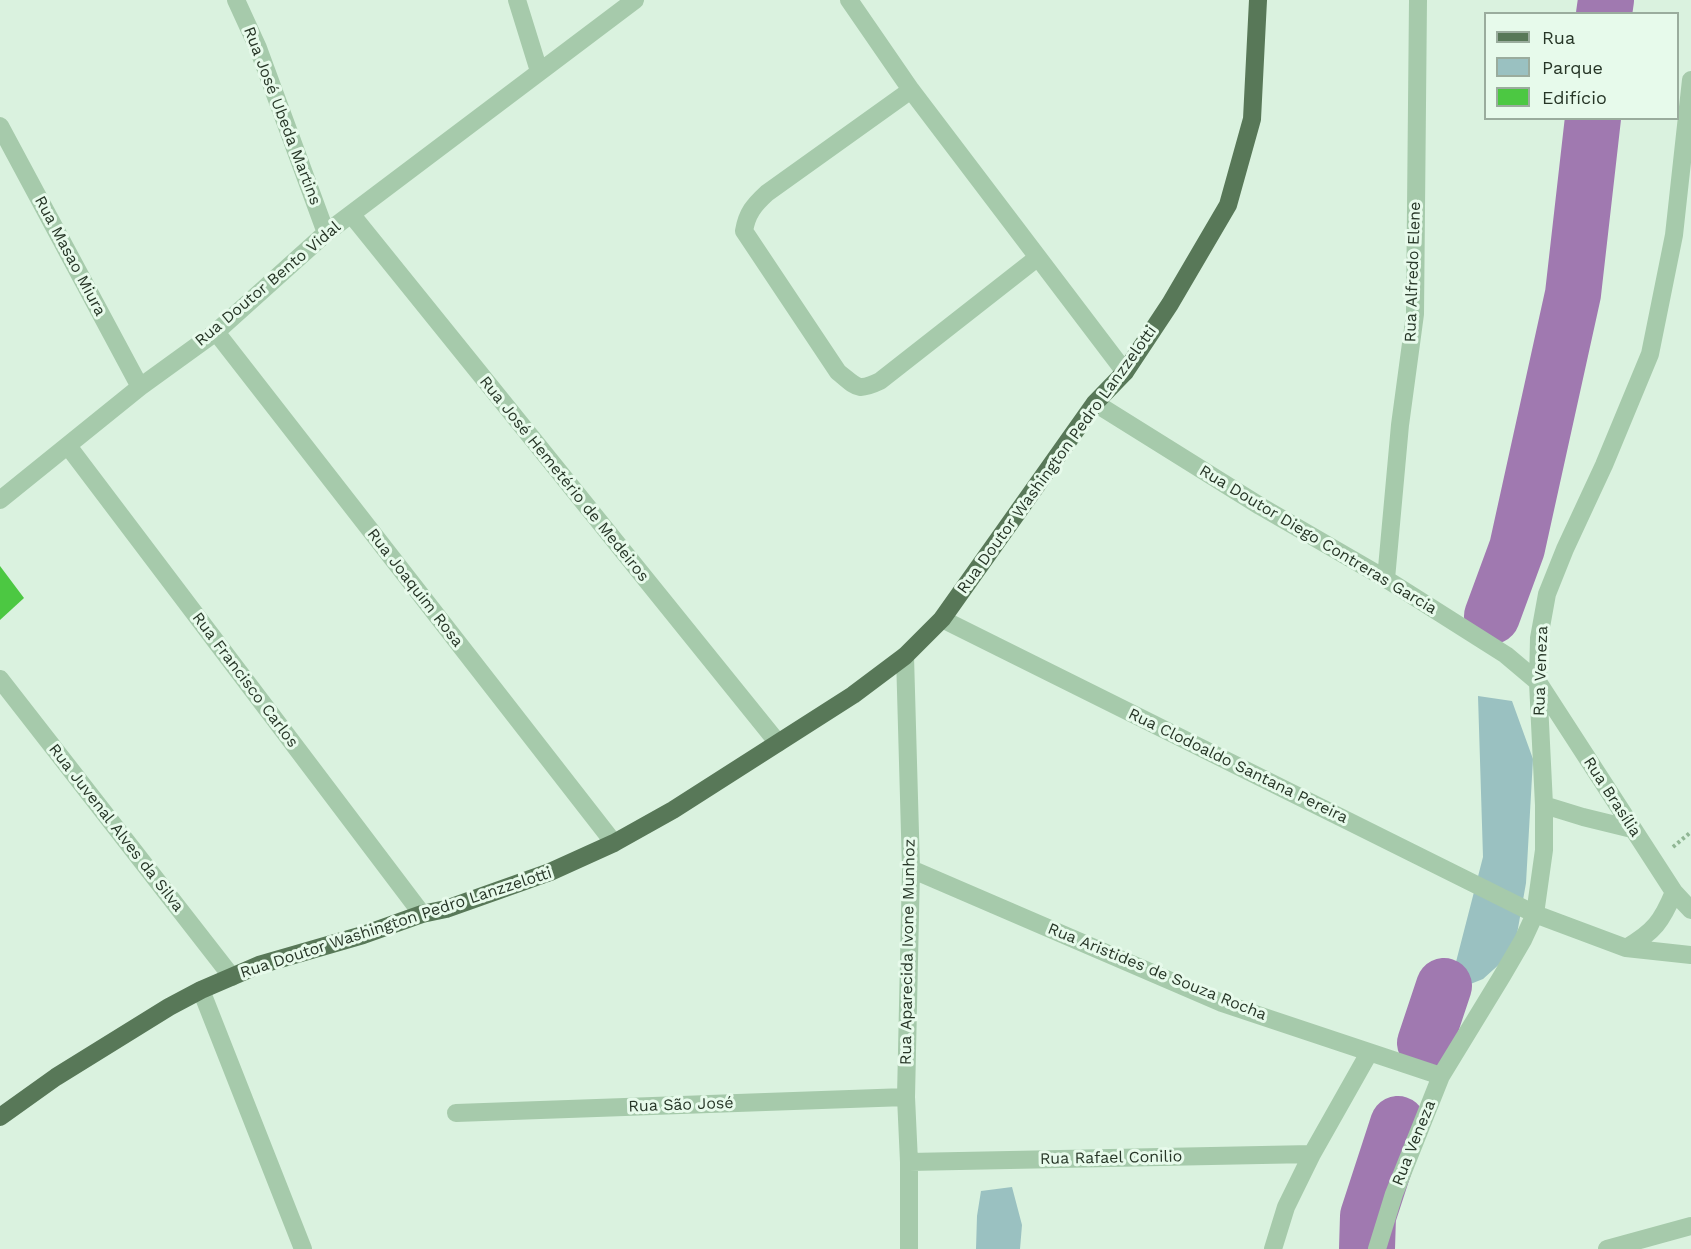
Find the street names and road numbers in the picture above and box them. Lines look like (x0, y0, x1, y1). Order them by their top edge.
street label: Rua José Ubeda Martins (239, 24, 325, 208)
street label: Rua Masao Miura (30, 193, 110, 319)
street label: Rua Alfredo Elene (1401, 201, 1425, 343)
street label: Rua Doutor Bento Vidal (191, 218, 345, 350)
street label: Rua Doutor Washington Pedro Lanzzelotti (953, 322, 1161, 598)
street label: Rua José Hemetério de Medeiros (475, 372, 653, 586)
street label: Rua Doutor Diego Contreras Garcia (1196, 461, 1440, 619)
street label: Rua Joaquim Rosa (363, 525, 467, 651)
street label: Rua Francisco Carlos (188, 609, 302, 751)
street label: Rua Veneza (1530, 625, 1552, 717)
street label: Rua Clodoaldo Santana Pereira (1125, 704, 1351, 828)
street label: Rua Juvenal Alves da Silva (44, 740, 188, 916)
street label: Rua Brasília (1579, 753, 1645, 841)
street label: Rua Aparecida Ivone Munhoz (896, 839, 920, 1065)
street label: Rua Doutor Washington Pedro Lanzzelotti (238, 863, 554, 983)
street label: Rua Aristides de Souza Rocha (1045, 919, 1269, 1025)
street label: Rua São José (628, 1094, 734, 1116)
street label: Rua Veneza (1388, 1097, 1440, 1189)
street label: Rua Rafael Conilio (1040, 1147, 1182, 1169)

